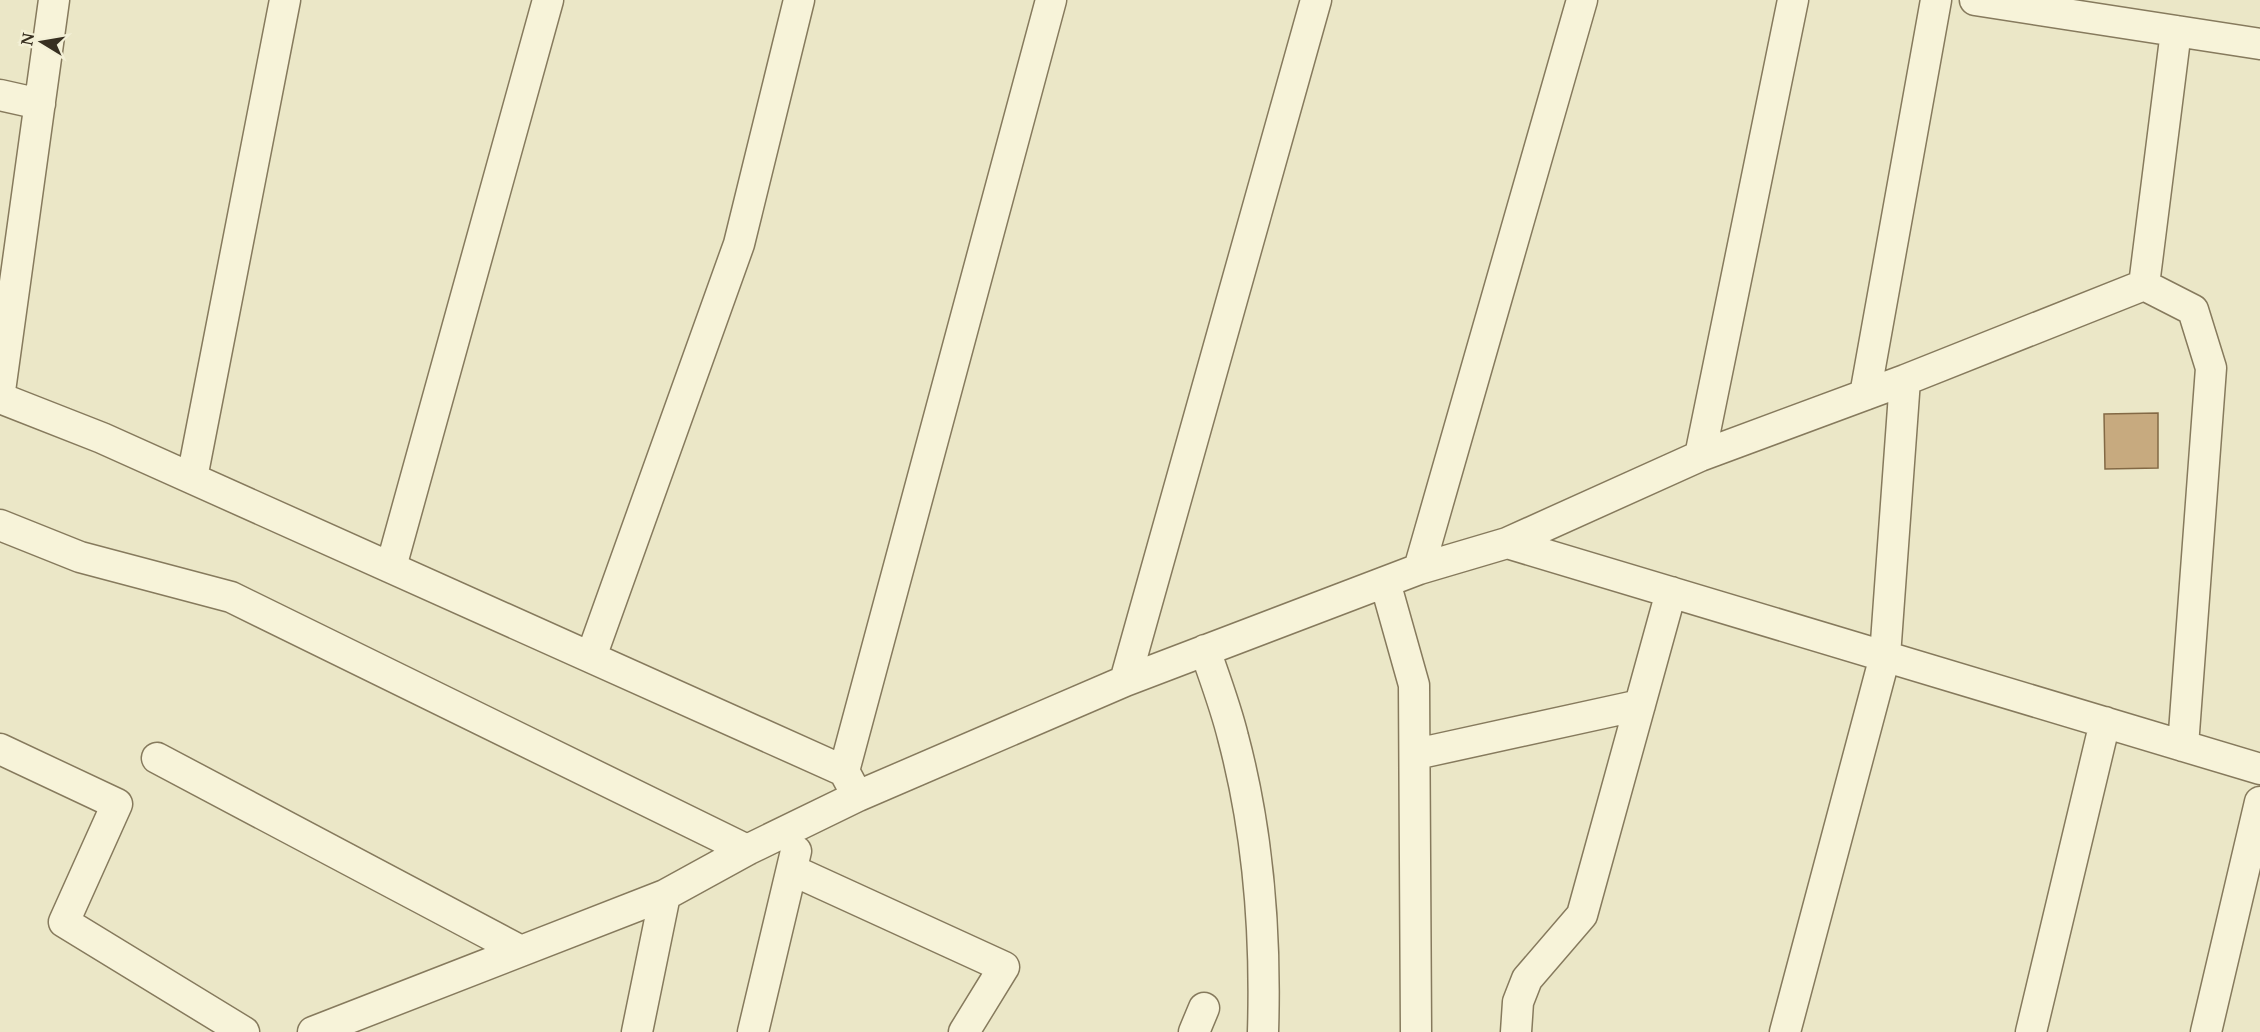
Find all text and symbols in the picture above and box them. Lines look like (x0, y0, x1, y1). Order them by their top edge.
north arrow (12, 12, 72, 72)
text: N (15, 30, 39, 47)

